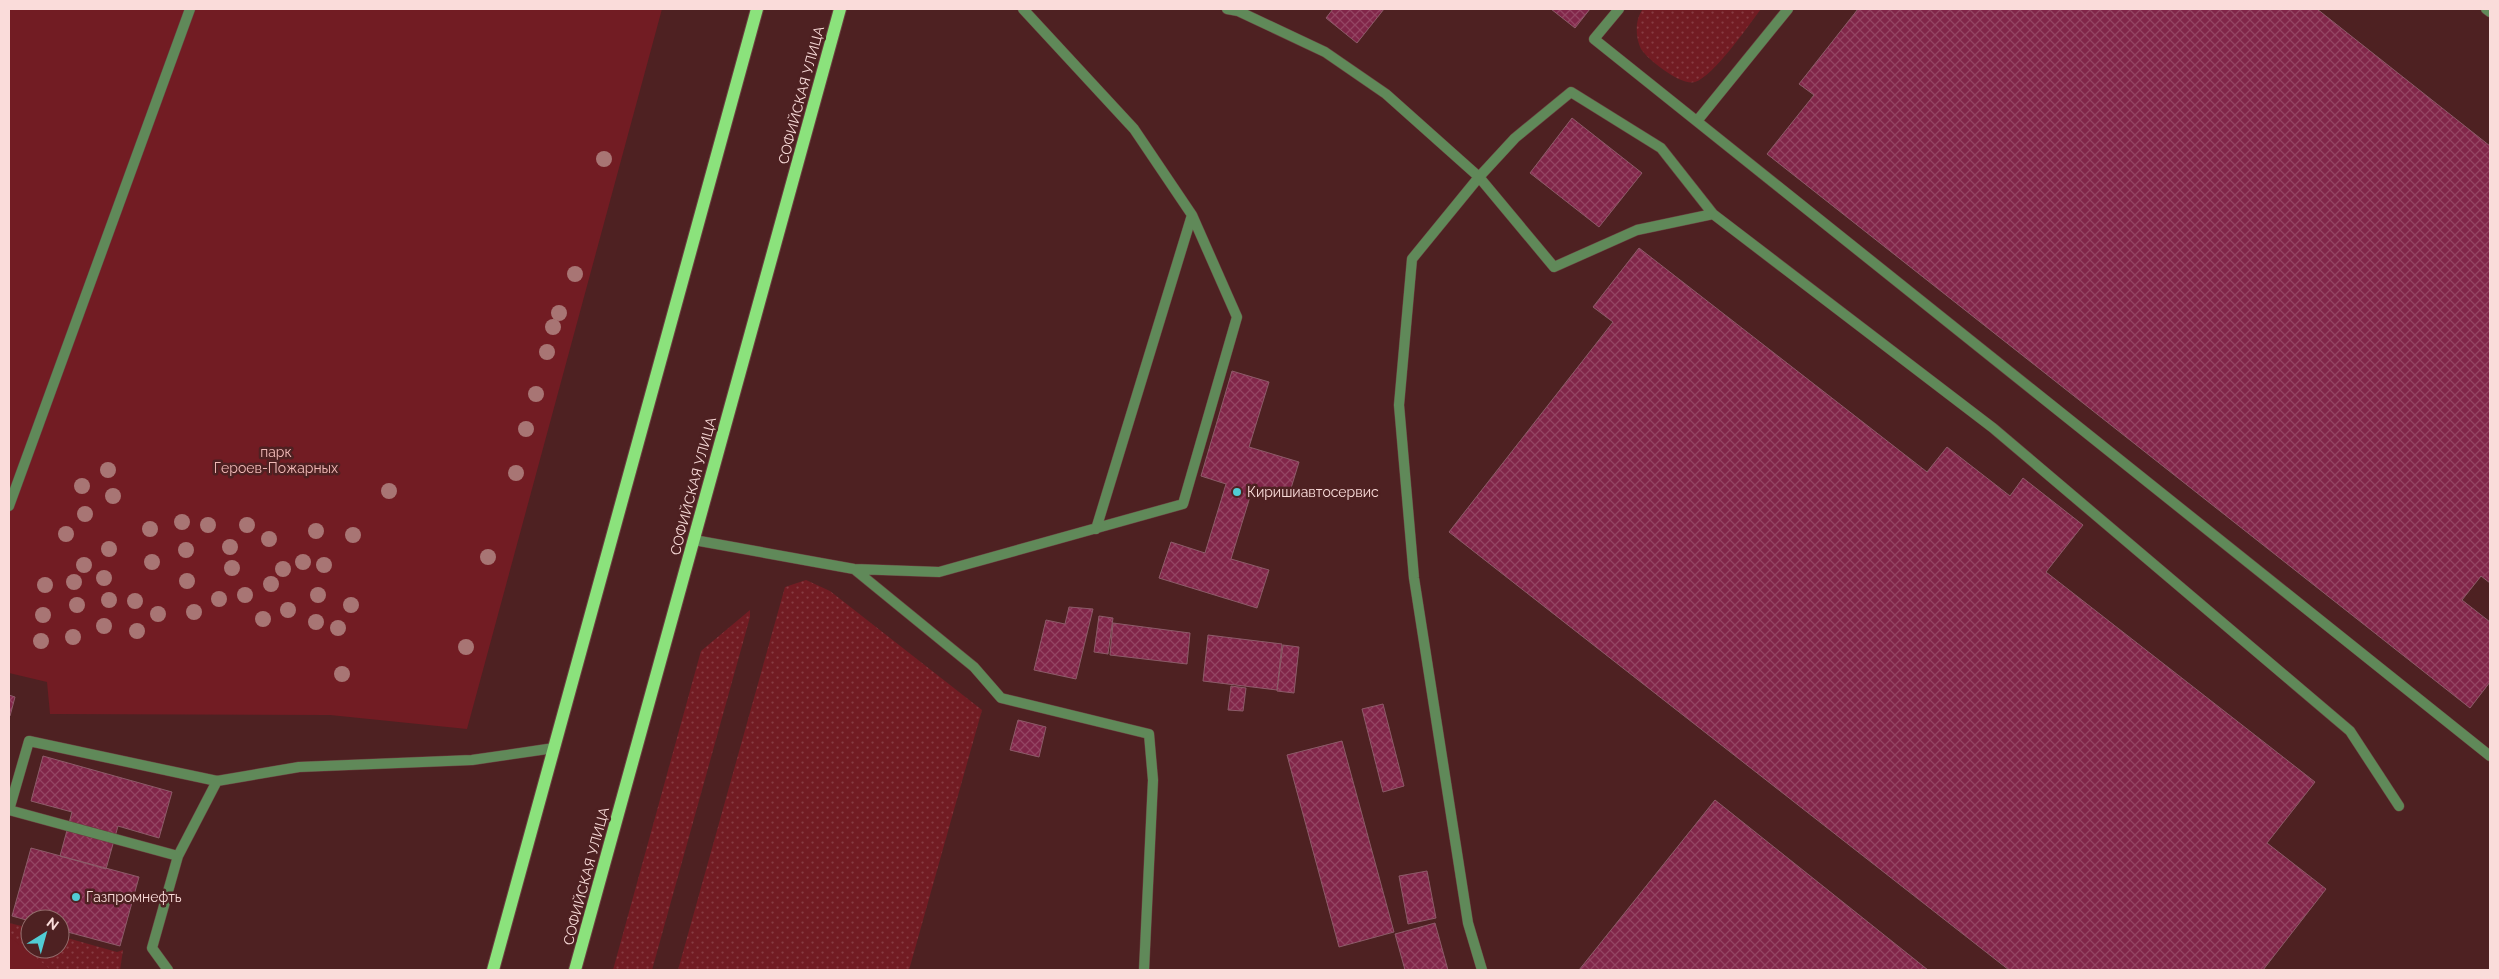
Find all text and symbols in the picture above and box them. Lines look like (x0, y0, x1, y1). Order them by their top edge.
street label: СОФИЙСКАЯ УЛИЦА (774, 23, 827, 166)
street label: СОФИЙСКАЯ УЛИЦА (666, 414, 719, 557)
park label: парк Героев-Пожарных (214, 444, 338, 476)
place label: Киришиавтосервис (1247, 484, 1379, 500)
marker: Киришиавтосервис (1231, 486, 1243, 498)
street label: СОФИЙСКАЯ УЛИЦА (559, 804, 612, 947)
place label: Газпромнефть (86, 889, 182, 905)
marker: Газпромнефть (70, 891, 82, 903)
north arrow (20, 909, 70, 959)
text: N (44, 914, 62, 933)

